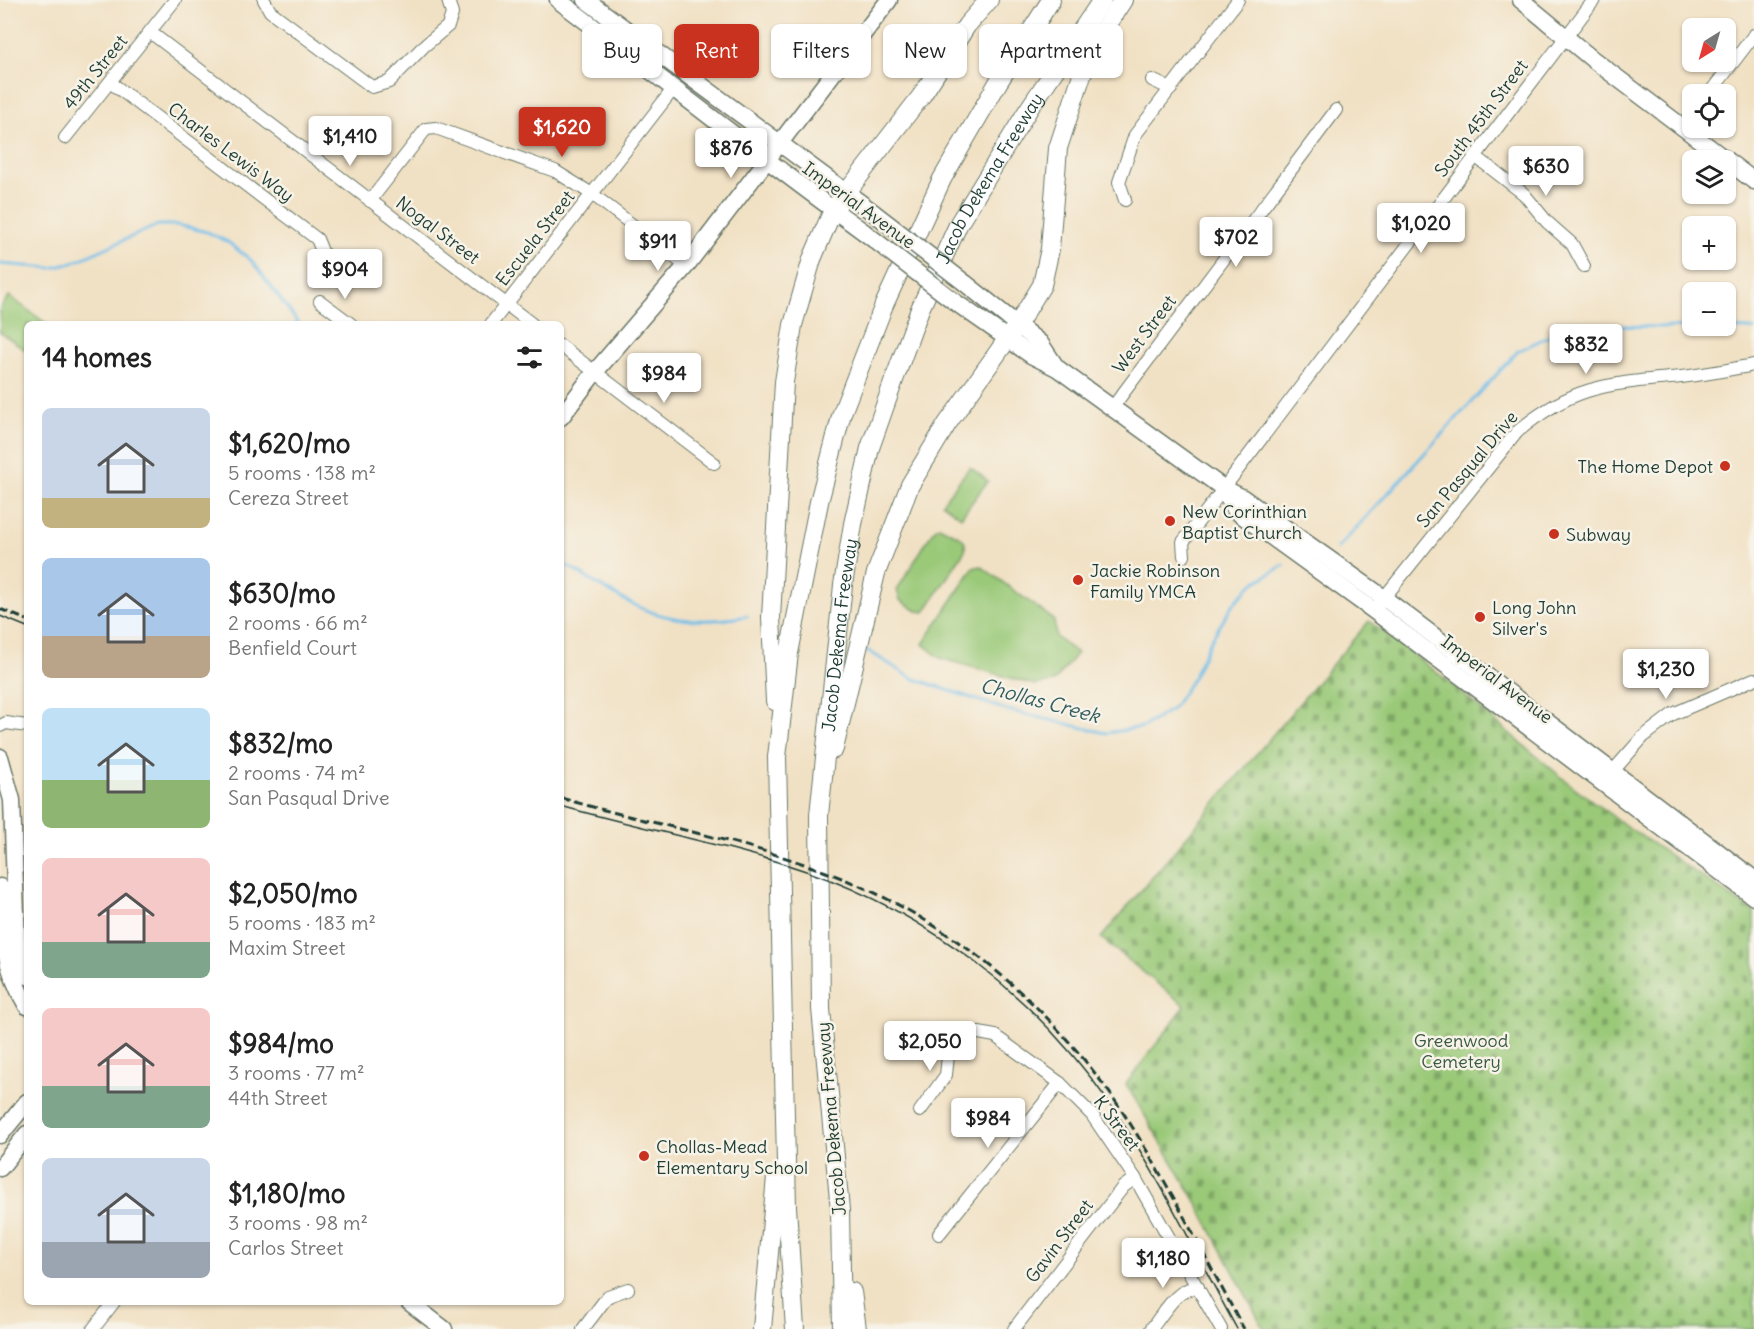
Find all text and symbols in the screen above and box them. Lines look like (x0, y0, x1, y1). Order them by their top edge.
north arrow (1682, 18, 1736, 72)
map controls (1682, 18, 1736, 336)
chip: Buy (582, 24, 662, 78)
chip: Rent (674, 24, 759, 78)
chip: Filters (771, 24, 871, 78)
chip: New (883, 24, 967, 78)
chip: Apartment (979, 24, 1123, 78)
street label: 49th Street (58, 30, 132, 114)
street label: South 45th Street (1429, 55, 1533, 181)
button: locate (1682, 84, 1736, 138)
street label: Jacob Dekema Freeway (931, 88, 1048, 267)
street label: Charles Lewis Way (163, 97, 299, 207)
pin: $1,620 (513, 107, 611, 158)
text: $1,620 (533, 114, 591, 139)
pin: $1,410 (301, 116, 399, 167)
text: $1,410 (323, 123, 377, 148)
pin: $876 (695, 128, 767, 179)
text: $876 (709, 135, 753, 160)
pin: $630 (1510, 146, 1582, 197)
button: layers (1682, 150, 1736, 204)
text: $630 (1522, 153, 1570, 178)
street label: Imperial Avenue (798, 156, 920, 254)
street label: Escuela Street (491, 186, 579, 290)
street label: Nogal Street (392, 191, 484, 269)
pin: $1,020 (1372, 203, 1470, 254)
text: $1,020 (1391, 210, 1451, 235)
button: + (1682, 216, 1736, 270)
pin: $702 (1200, 217, 1272, 268)
pin: $911 (622, 221, 694, 272)
text: $702 (1214, 224, 1259, 249)
text: $911 (639, 228, 677, 253)
pin: $904 (309, 249, 381, 300)
text: $904 (321, 256, 369, 281)
button: − (1682, 282, 1736, 336)
street label: West Street (1107, 290, 1181, 378)
pin: $832 (1550, 324, 1622, 375)
text: $832 (1564, 331, 1608, 356)
text: 14 homes (42, 341, 152, 374)
icon: filters (513, 341, 546, 374)
pin: $984 (628, 353, 700, 404)
text: $984 (641, 360, 687, 385)
street label: San Pasqual Drive (1411, 406, 1523, 532)
text: $1,620/mo (228, 427, 350, 460)
icon: home (90, 432, 162, 504)
place label: The Home Depot (1578, 455, 1713, 478)
marker: The Home Depot (1718, 459, 1732, 473)
text: 5 rooms · 138 m² (228, 460, 376, 485)
text: Cereza Street (228, 485, 349, 510)
place label: New Corinthian Baptist Church (1182, 500, 1307, 544)
marker: New Corinthian Baptist Church (1163, 514, 1177, 528)
place label: Subway (1566, 523, 1631, 546)
marker: Subway (1547, 527, 1561, 541)
street label: Jacob Dekema Freeway (816, 537, 862, 733)
place label: Jackie Robinson Family YMCA (1090, 559, 1220, 603)
marker: Jackie Robinson Family YMCA (1071, 573, 1085, 587)
text: $630/mo (228, 577, 336, 610)
icon: home (90, 582, 162, 654)
place label: Long John Silver's (1492, 596, 1576, 640)
text: 2 rooms · 66 m² (228, 610, 368, 635)
marker: Long John Silver's (1473, 610, 1487, 624)
street label: Imperial Avenue (1437, 630, 1557, 728)
text: Benfield Court (228, 635, 357, 660)
pin: $1,230 (1617, 649, 1715, 700)
text: $1,230 (1637, 656, 1695, 681)
water label: Chollas Creek (978, 672, 1104, 728)
text: $832/mo (228, 727, 333, 760)
icon: home (90, 732, 162, 804)
text: 2 rooms · 74 m² (228, 760, 365, 785)
text: San Pasqual Drive (228, 785, 390, 810)
text: $2,050/mo (228, 877, 358, 910)
icon: home (90, 882, 162, 954)
text: 5 rooms · 183 m² (228, 910, 376, 935)
text: Maxim Street (228, 935, 346, 960)
street label: Jacob Dekema Freeway (811, 1021, 851, 1217)
pin: $2,050 (881, 1021, 979, 1072)
text: $984/mo (228, 1027, 334, 1060)
text: $2,050 (898, 1028, 962, 1053)
park label: Greenwood Cemetery (1414, 1029, 1509, 1073)
icon: home (90, 1032, 162, 1104)
text: 3 rooms · 77 m² (228, 1060, 365, 1085)
text: 44th Street (228, 1085, 328, 1110)
street label: K Street (1089, 1091, 1145, 1155)
pin: $984 (952, 1098, 1024, 1149)
text: $984 (965, 1105, 1011, 1130)
place label: Chollas-Mead Elementary School (656, 1135, 808, 1179)
marker: Chollas-Mead Elementary School (637, 1149, 651, 1163)
text: $1,180/mo (228, 1177, 345, 1210)
icon: home (90, 1182, 162, 1254)
street label: Gavin Street (1020, 1195, 1098, 1287)
text: 3 rooms · 98 m² (228, 1210, 368, 1235)
text: Carlos Street (228, 1235, 344, 1260)
pin: $1,180 (1114, 1238, 1212, 1289)
text: $1,180 (1136, 1245, 1190, 1270)

